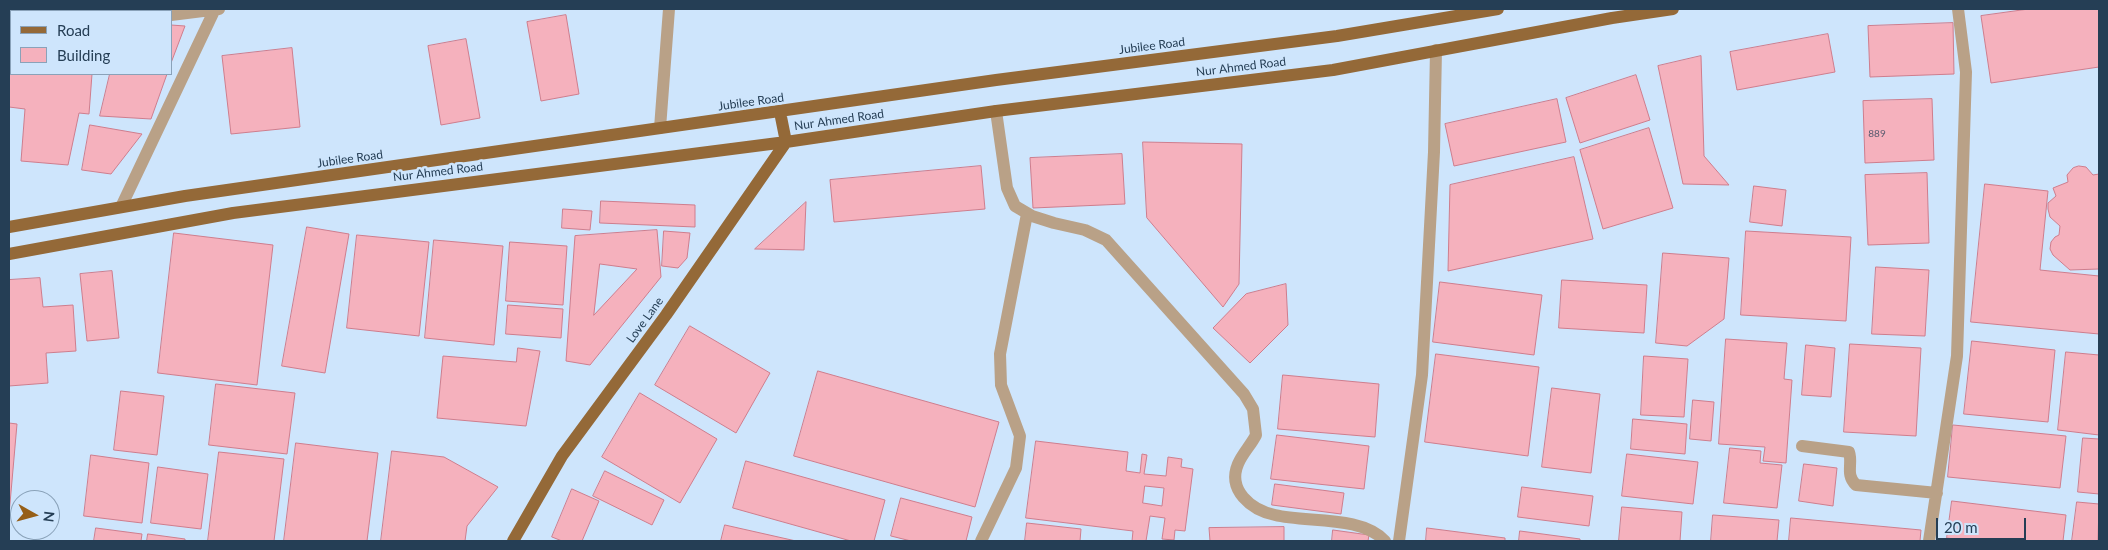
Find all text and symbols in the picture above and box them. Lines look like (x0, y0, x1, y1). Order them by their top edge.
legend (10, 10, 172, 75)
text: Road (57, 21, 90, 39)
street label: Jubilee Road (1118, 35, 1186, 57)
text: Building (57, 46, 110, 64)
street label: Nur Ahmed Road (1195, 54, 1287, 80)
street label: Jubilee Road (717, 90, 785, 114)
street label: Nur Ahmed Road (793, 107, 885, 133)
house number: 889 (1868, 128, 1886, 140)
street label: Jubilee Road (316, 147, 384, 171)
street label: Nur Ahmed Road (392, 159, 484, 185)
street label: Love Lane (624, 294, 666, 346)
north arrow (10, 490, 60, 540)
scale bar (1938, 508, 2028, 540)
text: N (40, 510, 58, 523)
text: 20 m (1944, 518, 1978, 536)

